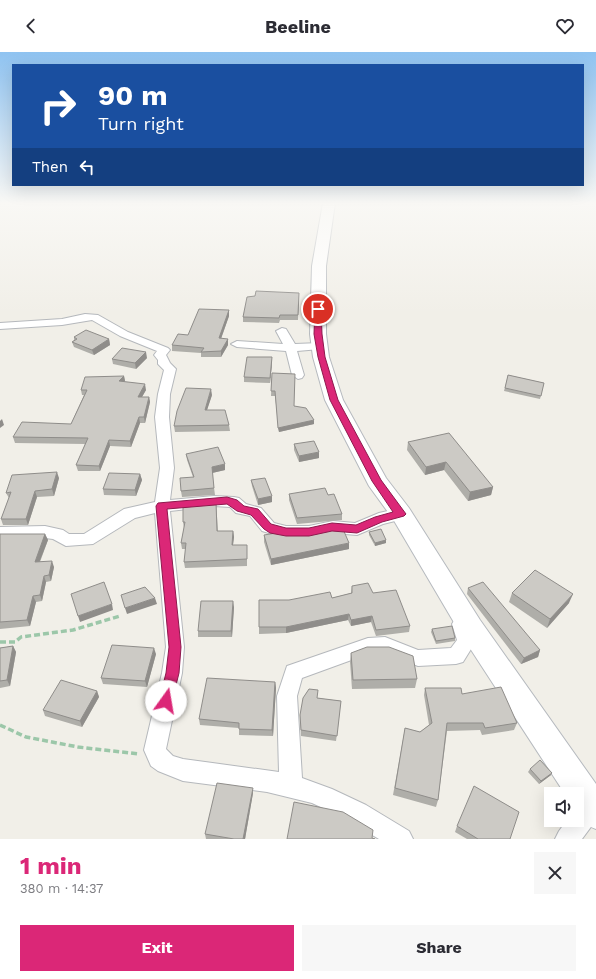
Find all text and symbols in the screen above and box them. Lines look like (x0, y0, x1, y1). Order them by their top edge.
icon: back (20, 15, 42, 37)
icon: heart (554, 15, 576, 37)
text: Beeline (265, 16, 331, 37)
text: 90 m (98, 79, 168, 112)
icon: right (32, 80, 84, 132)
text: Turn right (98, 113, 184, 134)
icon: left (76, 156, 98, 178)
text: Then (32, 158, 68, 176)
pin (301, 292, 335, 326)
icon: arrive (307, 298, 329, 320)
position arrow (145, 680, 187, 722)
map controls (544, 787, 584, 827)
button: sound (544, 787, 584, 827)
text: 1 min (20, 852, 82, 880)
button: close (534, 852, 576, 894)
text: 380 m · 14:37 (20, 881, 103, 896)
button: Exit (20, 925, 294, 971)
button: Share (302, 925, 576, 971)

